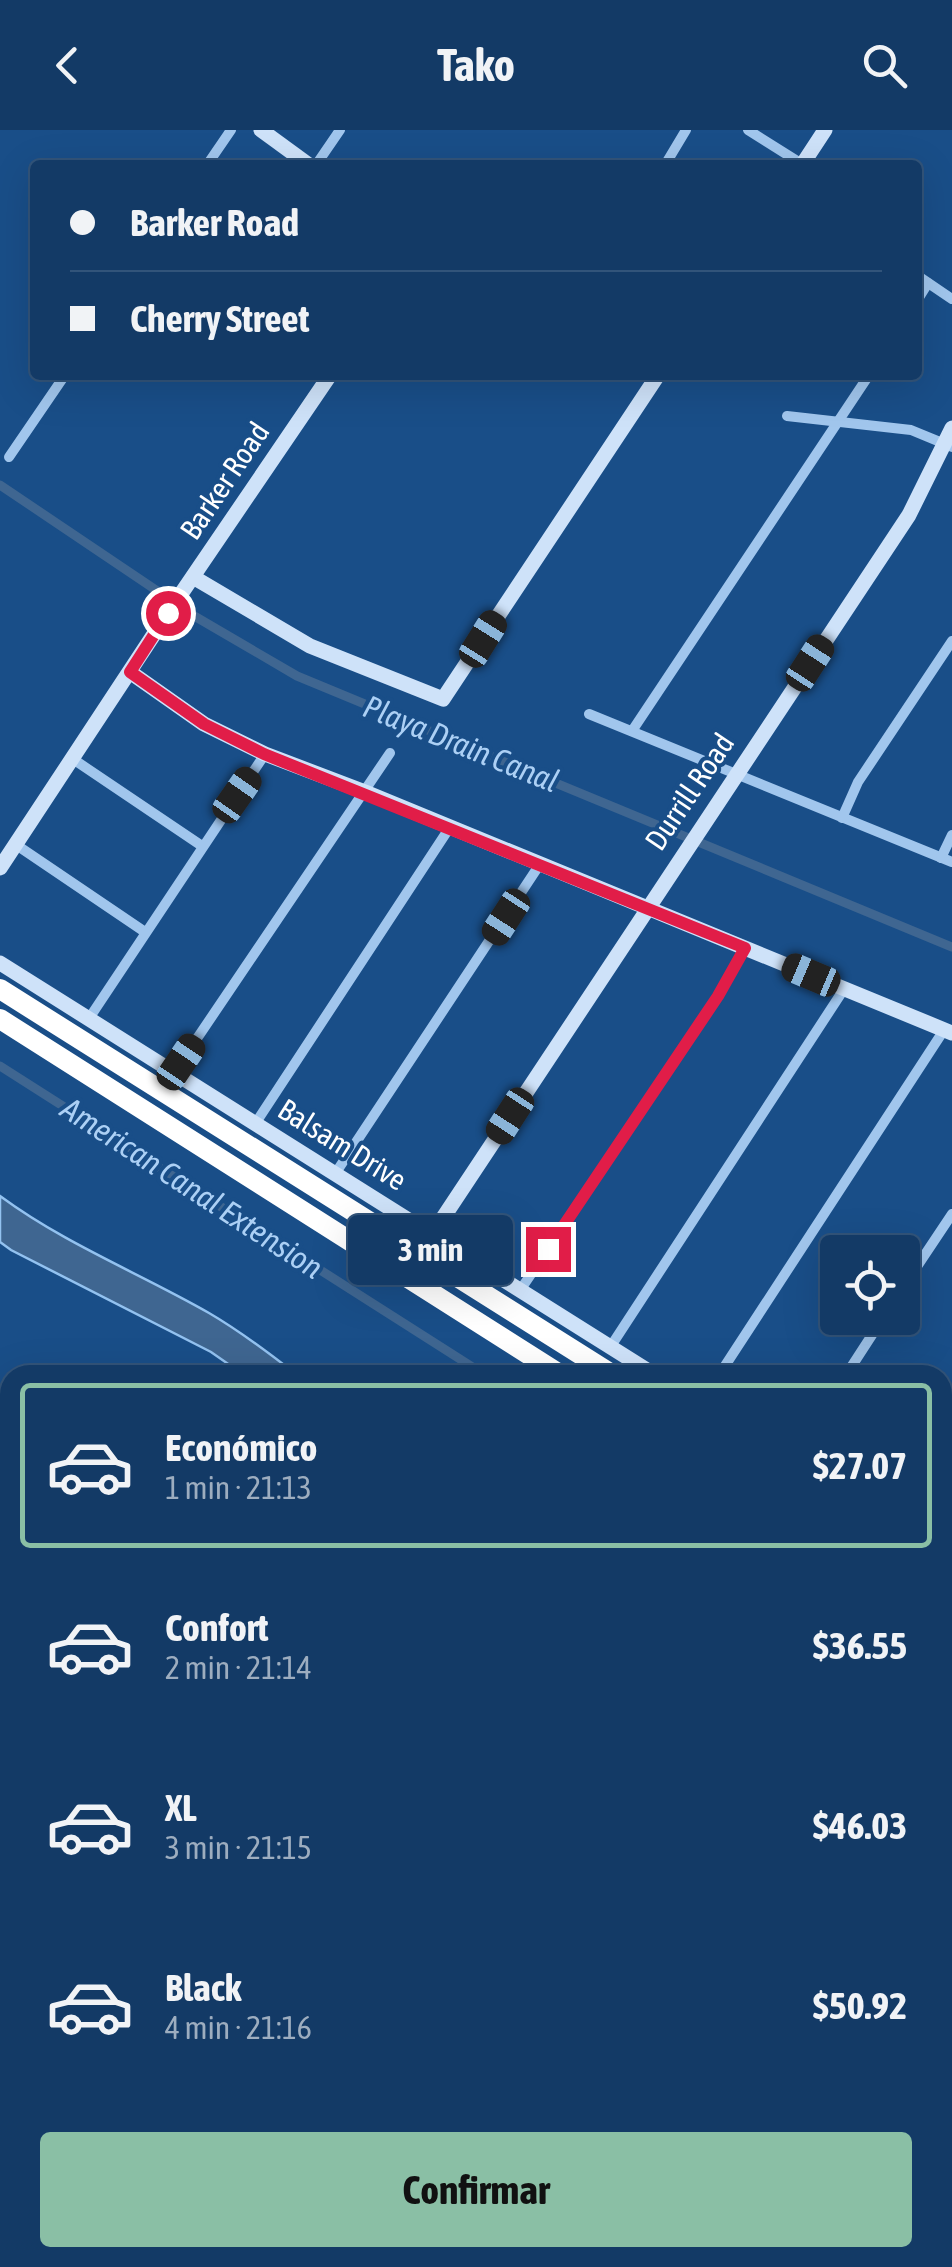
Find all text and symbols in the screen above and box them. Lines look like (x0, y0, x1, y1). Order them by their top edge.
icon: back (40, 38, 95, 93)
icon: search (857, 38, 912, 93)
text: Tako (437, 39, 515, 91)
text: Barker Road (130, 201, 299, 244)
text: Cherry Street (130, 297, 309, 340)
street label: Barker Road (173, 416, 276, 545)
route start (146, 591, 191, 636)
car (454, 606, 512, 672)
car (781, 630, 839, 696)
water label: Playa Drain Canal (358, 688, 564, 800)
street label: Durrill Road (638, 727, 740, 856)
car (208, 762, 266, 828)
car (477, 884, 535, 950)
car (778, 949, 844, 1001)
car (152, 1029, 210, 1095)
car (481, 1083, 539, 1149)
water label: American Canal Extension (54, 1089, 330, 1286)
street label: Balsam Drive (272, 1091, 413, 1197)
callout: 3 min (348, 1214, 513, 1284)
route end (526, 1227, 571, 1272)
text: 3 min (398, 1231, 463, 1268)
map controls (820, 1235, 920, 1335)
button: locate (820, 1235, 920, 1335)
icon: car (45, 1421, 135, 1511)
text: Económico (165, 1426, 317, 1469)
text: $27.07 (813, 1444, 907, 1487)
text: 1 min · 21:13 (165, 1469, 312, 1506)
icon: car (45, 1601, 135, 1691)
text: Confort (165, 1606, 269, 1649)
text: $36.55 (813, 1624, 907, 1667)
text: 2 min · 21:14 (165, 1649, 312, 1686)
icon: car (45, 1781, 135, 1871)
text: XL (165, 1786, 197, 1829)
text: $46.03 (813, 1804, 907, 1847)
text: 3 min · 21:15 (165, 1829, 312, 1866)
icon: car (45, 1961, 135, 2051)
text: Black (165, 1966, 242, 2009)
text: $50.92 (813, 1984, 907, 2027)
text: 4 min · 21:16 (165, 2009, 312, 2046)
button: Confirmar (40, 2132, 912, 2247)

